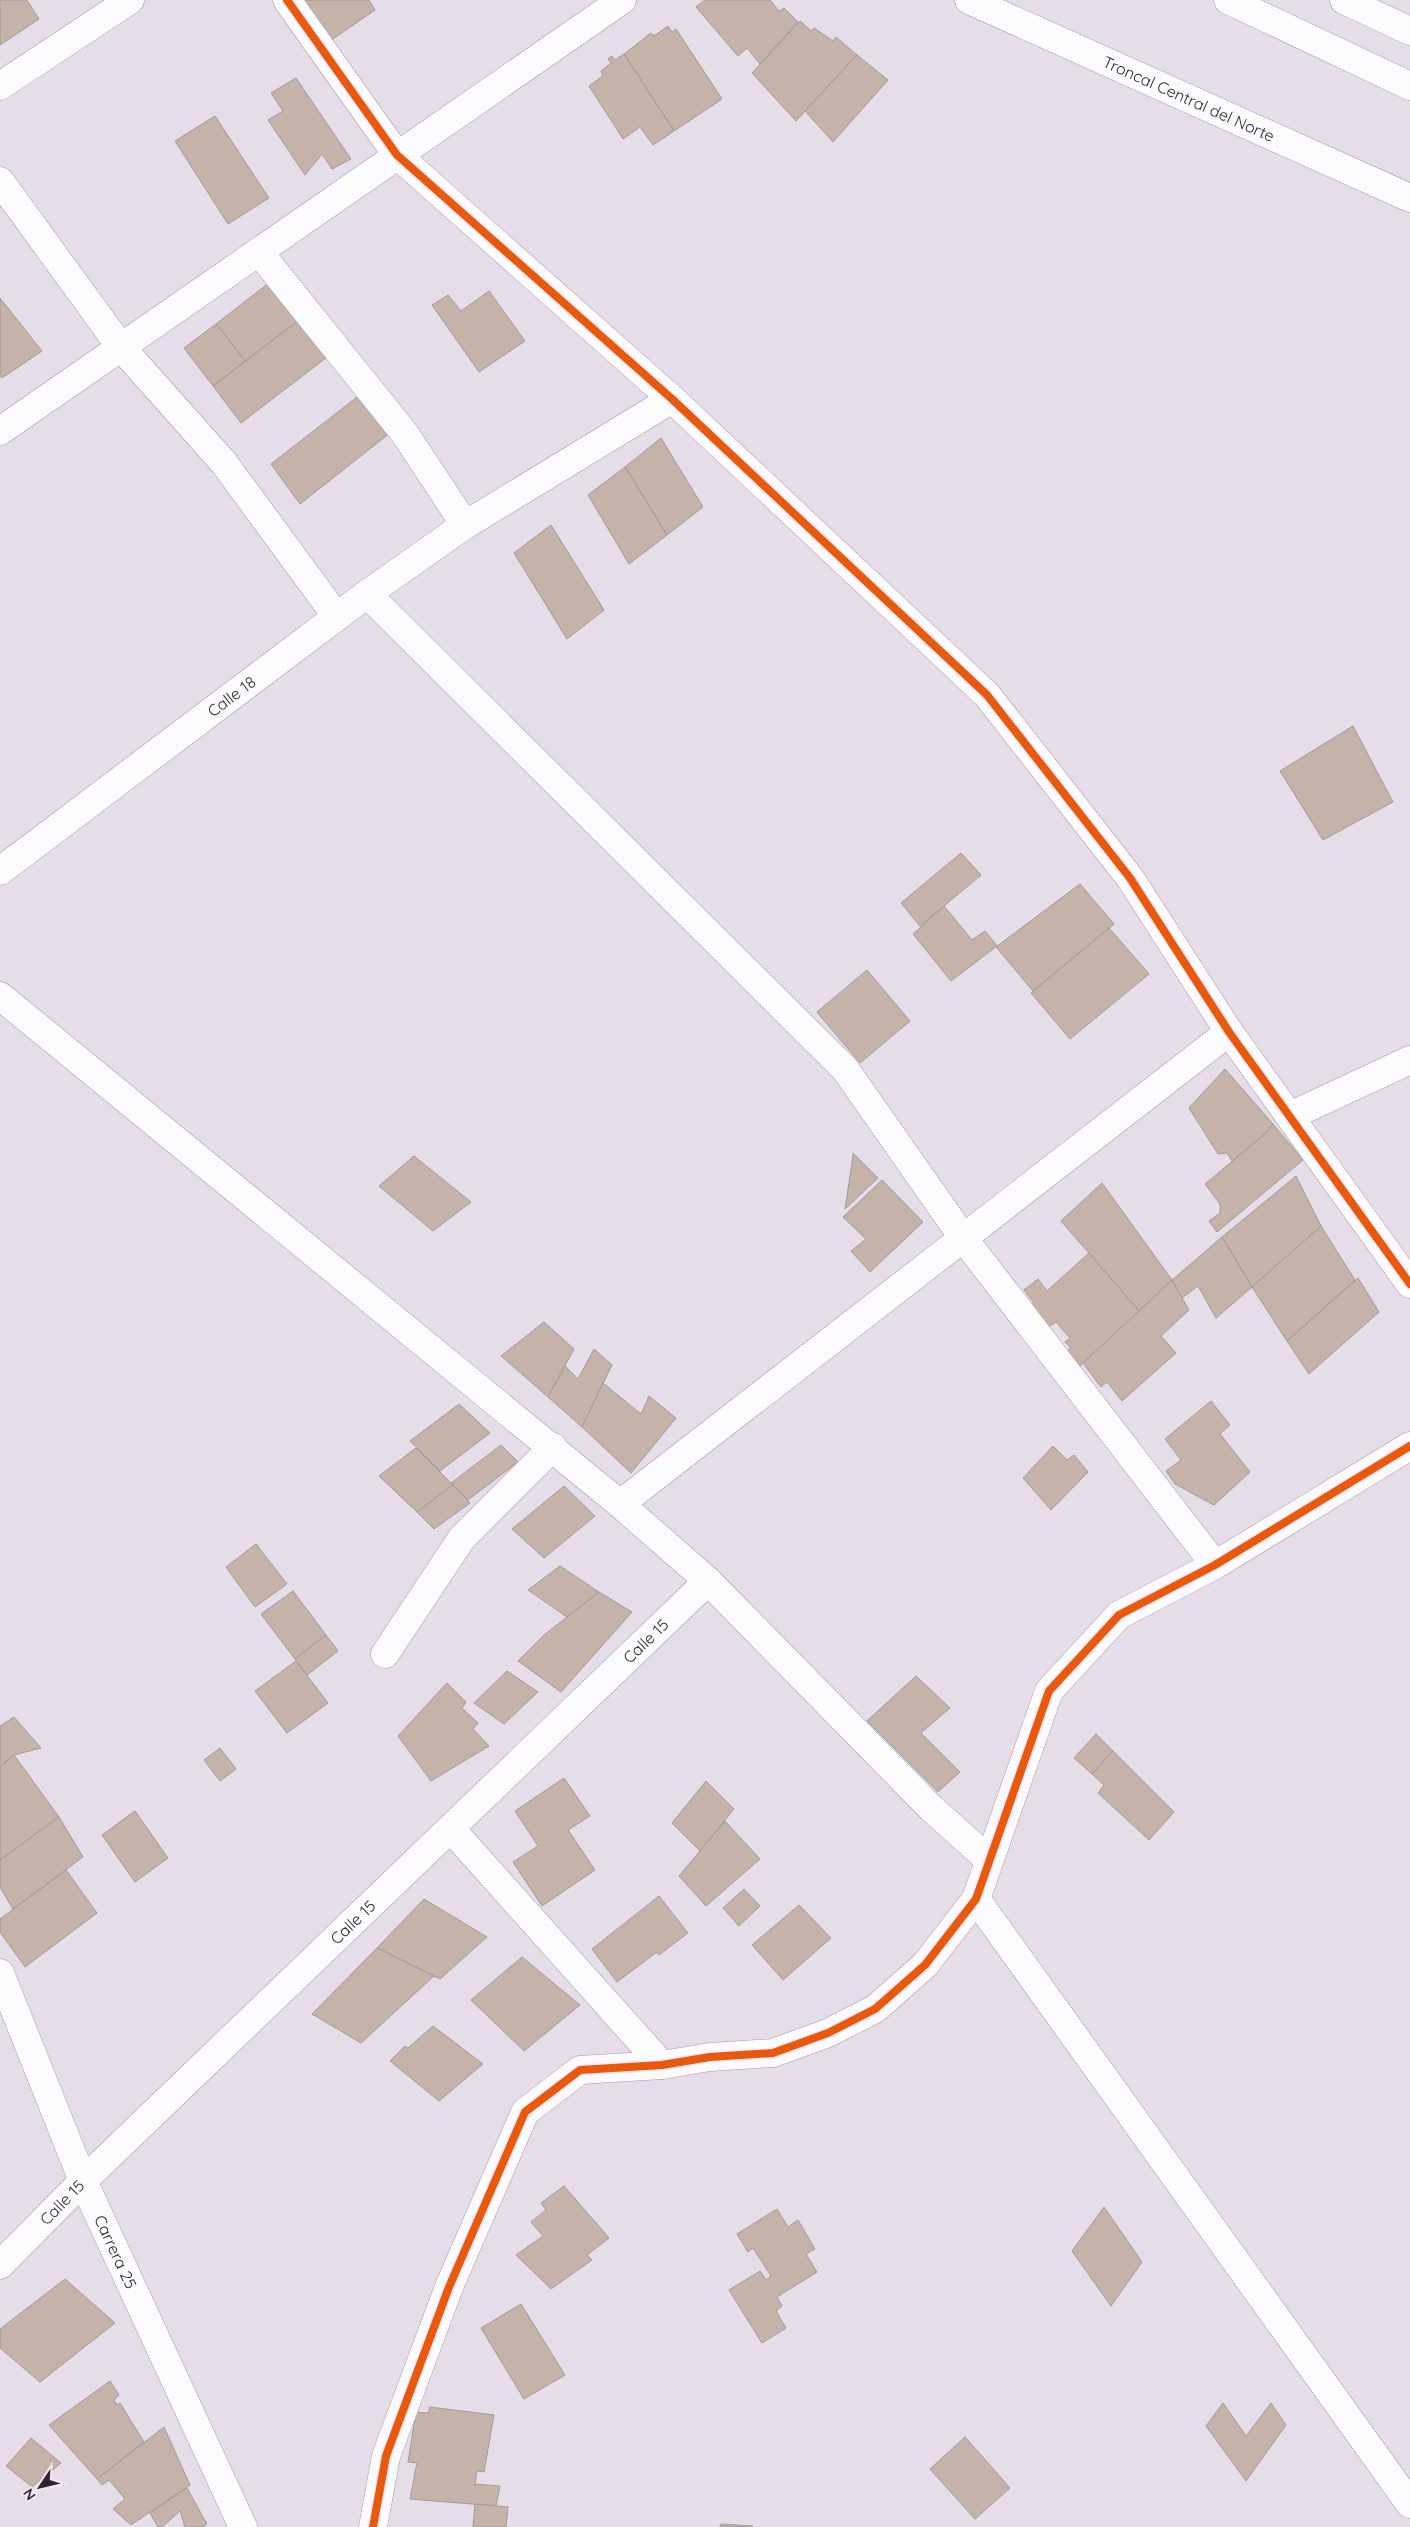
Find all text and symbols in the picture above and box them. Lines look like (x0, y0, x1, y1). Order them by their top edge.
street label: Troncal Central del Norte (1100, 51, 1278, 146)
street label: Calle 18 (203, 672, 260, 721)
street label: Calle 15 (619, 1614, 673, 1667)
street label: Calle 15 (326, 1896, 380, 1948)
street label: Calle 15 (35, 2176, 88, 2229)
street label: Carrera 25 (90, 2212, 141, 2292)
north arrow (15, 2462, 65, 2512)
text: N (19, 2485, 40, 2504)

